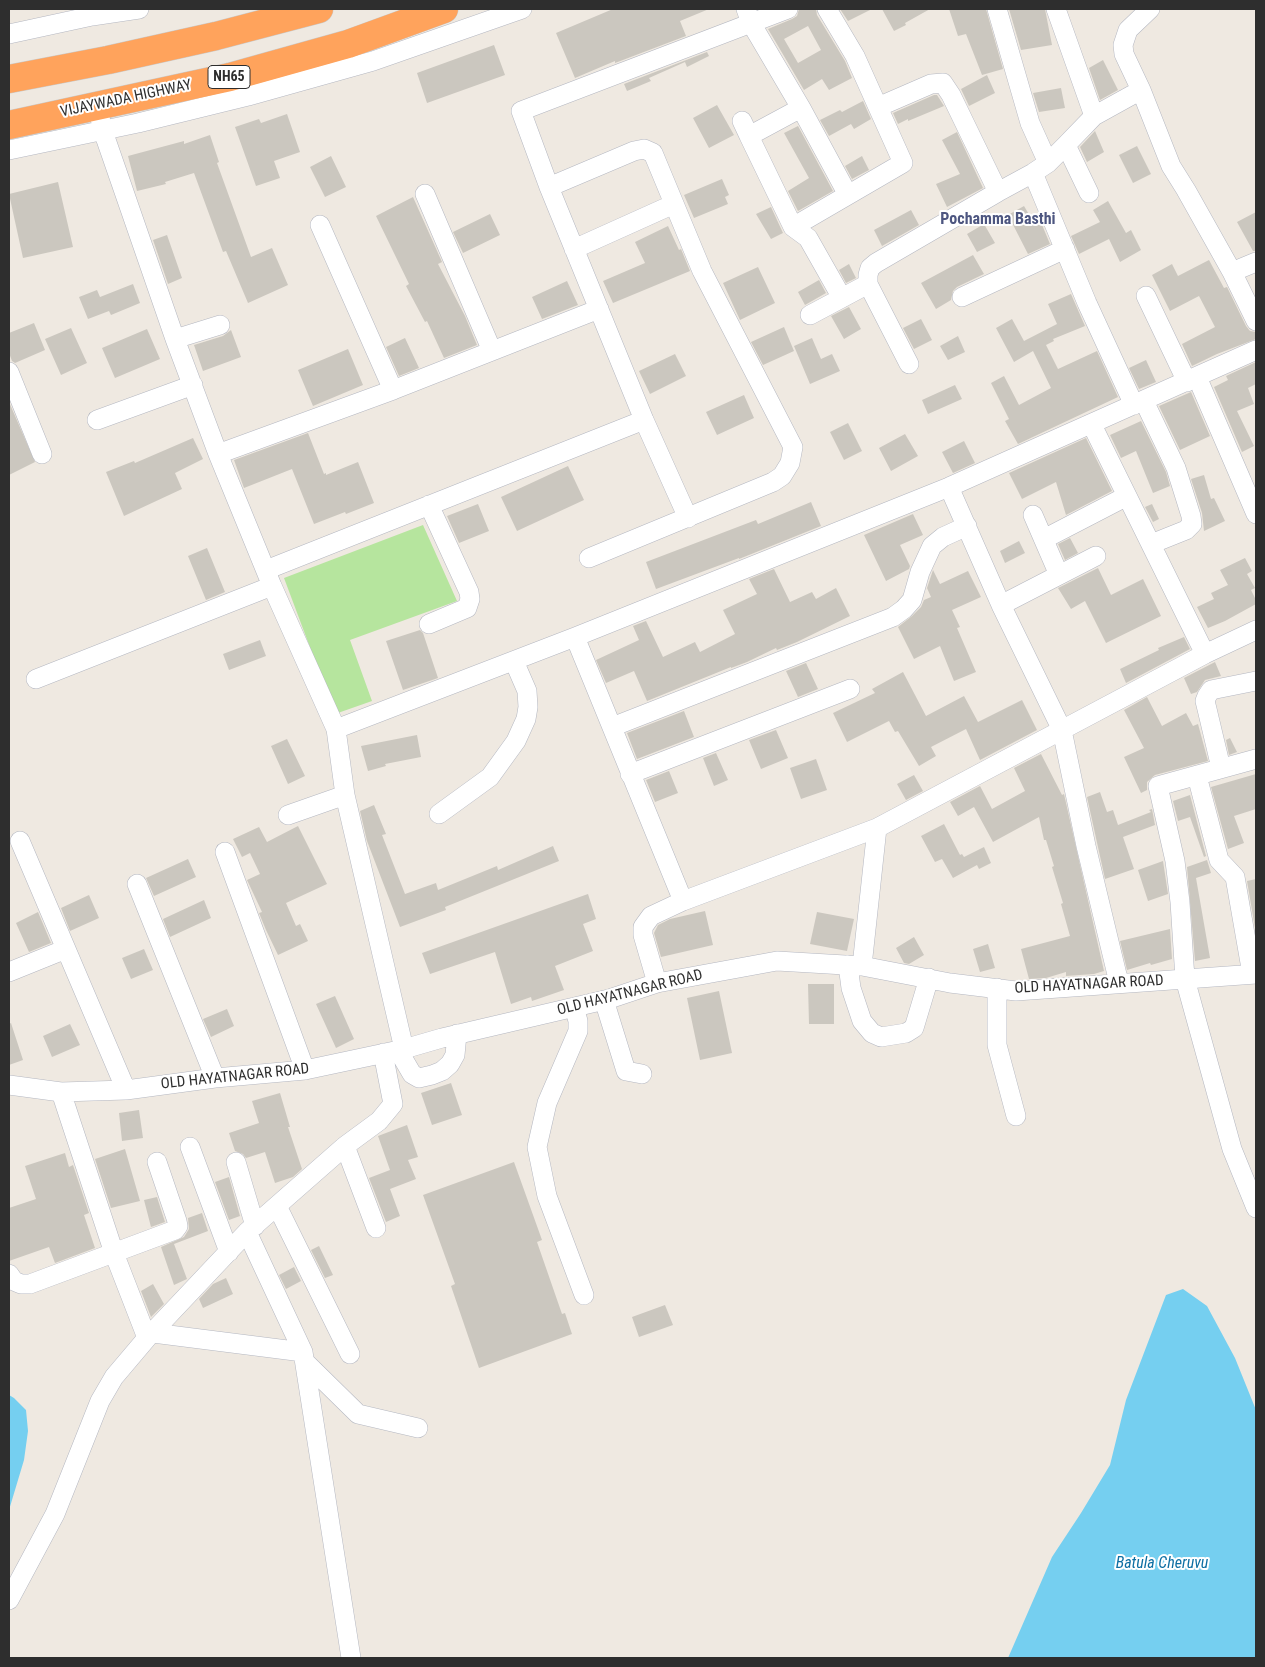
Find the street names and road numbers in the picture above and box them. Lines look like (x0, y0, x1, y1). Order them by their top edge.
road number: NH65 (208, 66, 250, 88)
street label: VIJAYWADA HIGHWAY (59, 76, 193, 122)
street label: OLD HAYATNAGAR ROAD (555, 966, 705, 1020)
street label: OLD HAYATNAGAR ROAD (1014, 972, 1164, 998)
street label: OLD HAYATNAGAR ROAD (160, 1060, 310, 1094)

